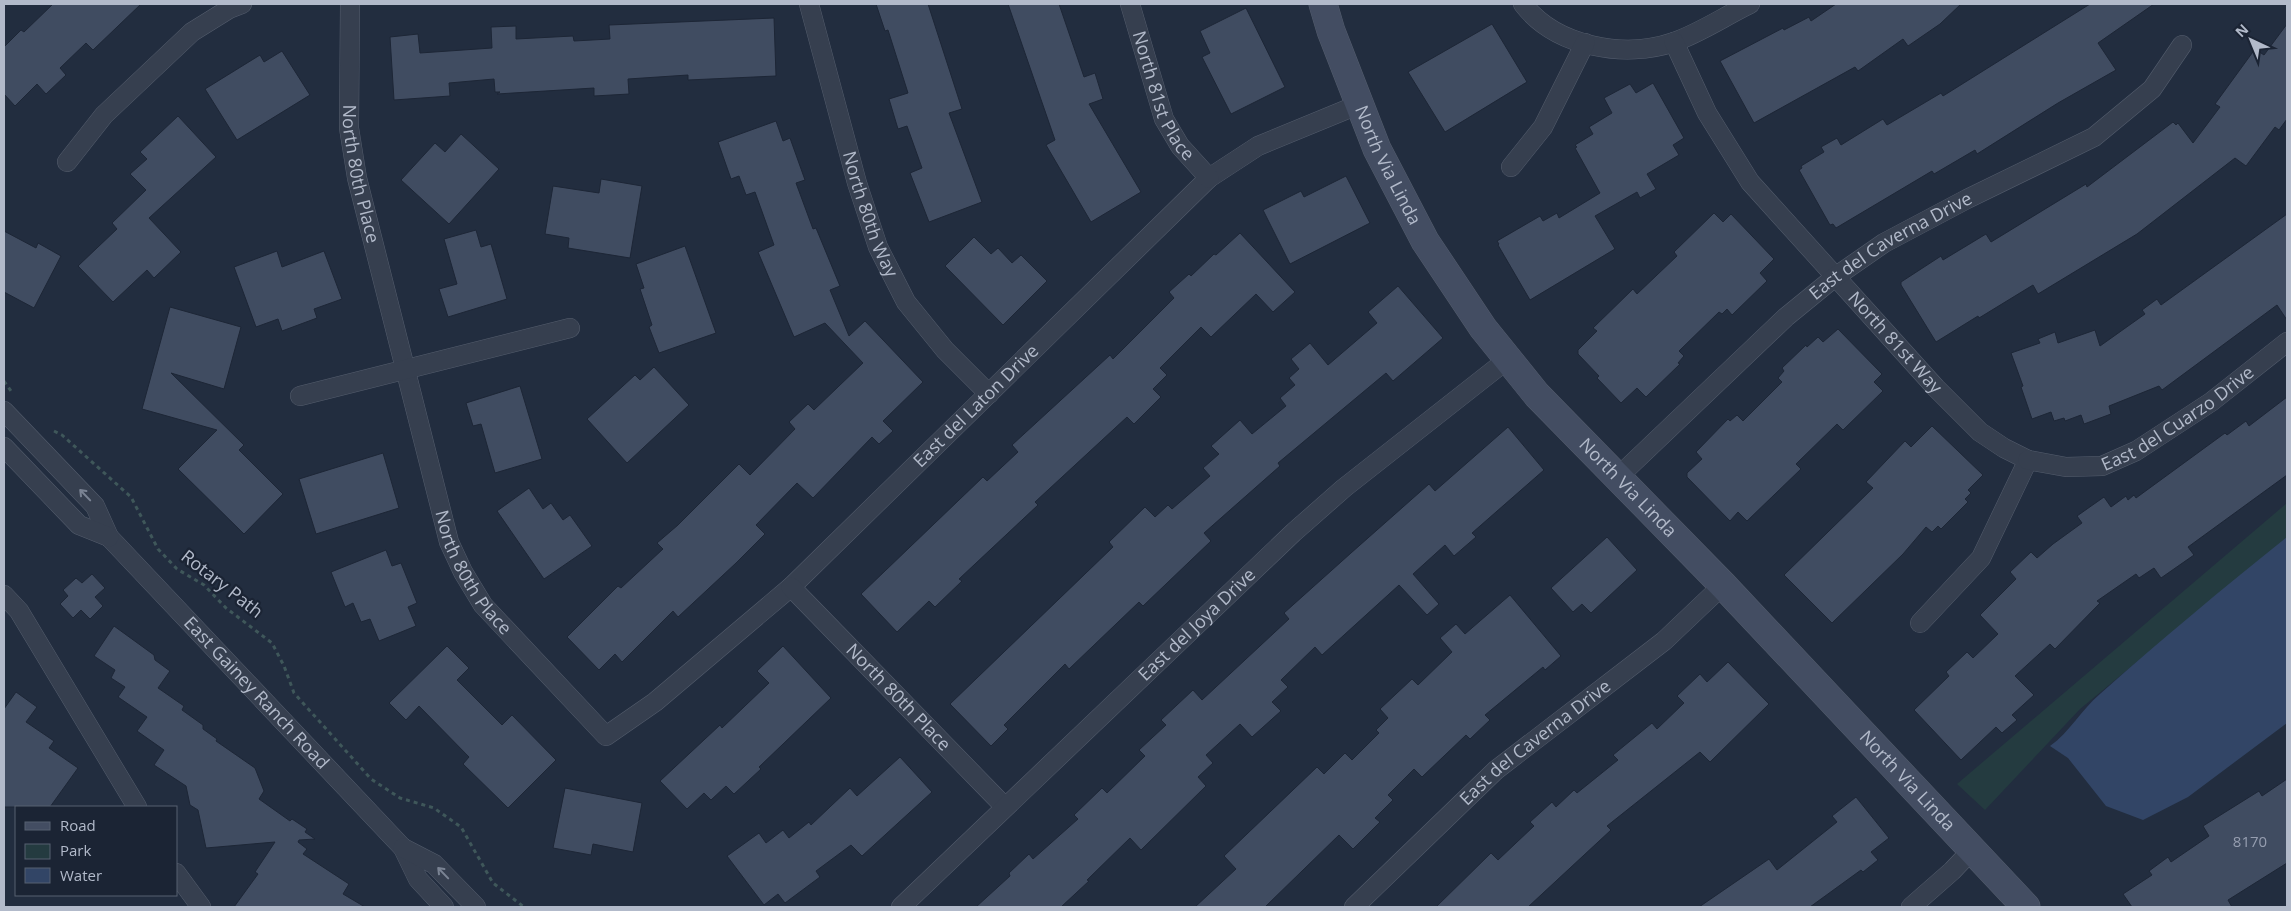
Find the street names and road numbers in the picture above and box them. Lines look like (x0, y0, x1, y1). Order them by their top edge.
street label: North 81st Place (1128, 28, 1200, 165)
street label: North Via Linda (1350, 102, 1427, 229)
street label: North 80th Place (338, 105, 386, 245)
street label: North 80th Way (838, 148, 905, 282)
street label: East del Caverna Drive (1803, 186, 1976, 305)
street label: North 81st Way (1843, 286, 1949, 399)
street label: East del Laton Drive (907, 338, 1043, 472)
street label: East del Cuarzo Drive (2097, 360, 2258, 476)
street label: North Via Linda (1575, 432, 1683, 542)
street label: North 80th Place (430, 507, 518, 639)
street label: Rotary Path (177, 544, 268, 623)
street label: East del Joya Drive (1132, 562, 1260, 686)
street label: East Gainey Ranch Road (179, 611, 335, 774)
street label: North 80th Place (841, 638, 957, 756)
street label: East del Caverna Drive (1454, 673, 1615, 810)
street label: North Via Linda (1855, 725, 1961, 836)

